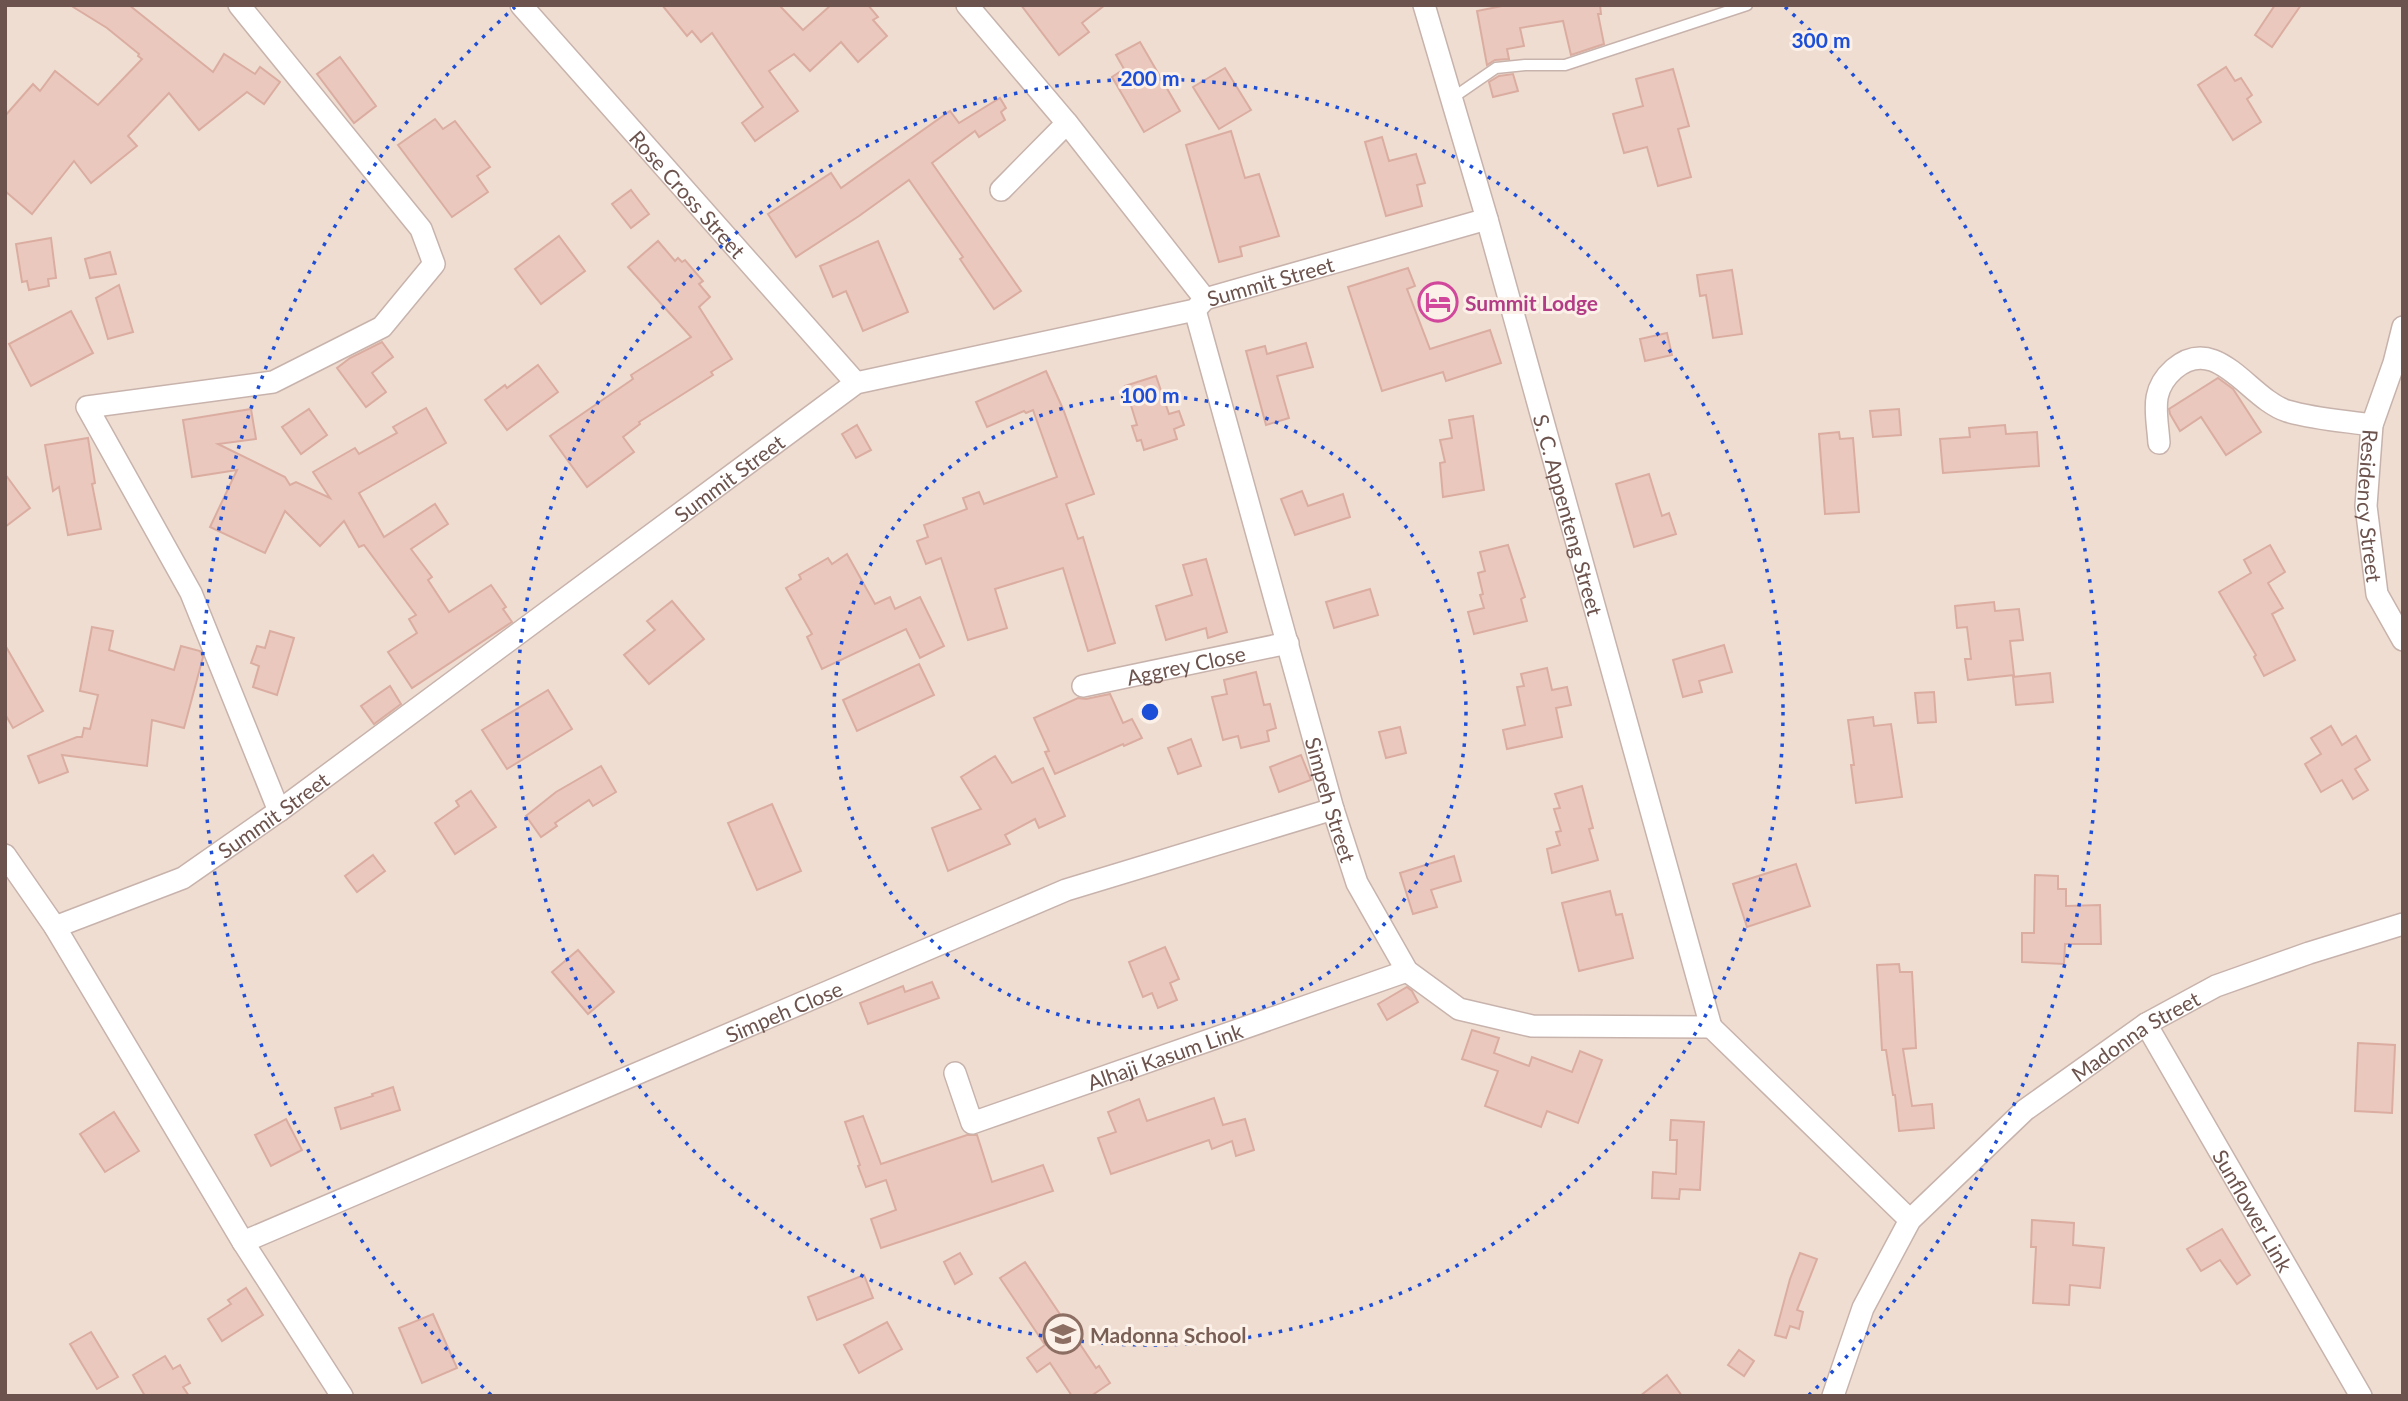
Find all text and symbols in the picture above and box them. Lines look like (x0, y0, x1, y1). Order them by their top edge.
text: 300 m (1791, 27, 1851, 52)
text: 200 m (1120, 65, 1180, 90)
street label: Rose Cross Street (625, 125, 752, 263)
street label: Summit Street (1204, 250, 1337, 310)
hotel icon: Summit Lodge (1417, 281, 1459, 323)
place label: Summit Lodge (1465, 290, 1598, 315)
text: 100 m (1120, 382, 1180, 407)
street label: S. C. Appenteng Street (1529, 411, 1609, 619)
street label: Summit Street (669, 428, 789, 526)
street label: Residency Street (2353, 428, 2388, 584)
street label: Aggrey Close (1124, 640, 1247, 689)
centre of rings (1138, 700, 1162, 724)
street label: Simpeh Street (1301, 734, 1362, 865)
street label: Summit Street (212, 766, 334, 863)
street label: Simpeh Close (721, 975, 846, 1047)
street label: Madonna Street (2066, 985, 2204, 1086)
street label: Alhaji Kasum Link (1084, 1017, 1246, 1094)
street label: Sunflower Link (2209, 1145, 2299, 1276)
school or university icon: Madonna School (1042, 1313, 1084, 1355)
place label: Madonna School (1090, 1322, 1246, 1347)

